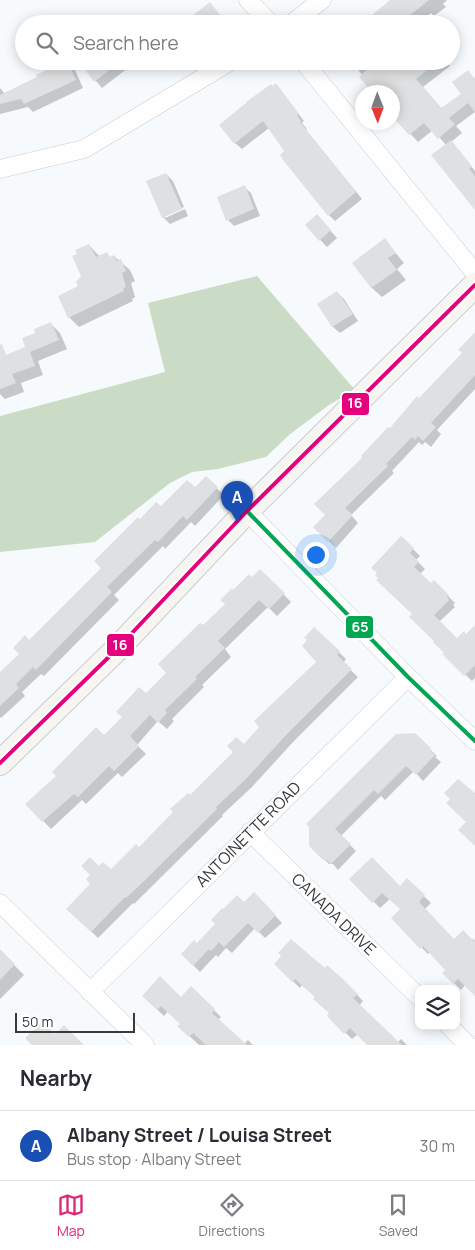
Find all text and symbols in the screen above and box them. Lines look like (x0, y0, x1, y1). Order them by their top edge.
search box (15, 15, 460, 70)
icon: search (33, 29, 61, 57)
text: Search here (73, 30, 179, 56)
north arrow (355, 85, 400, 130)
line badge: 16 (341, 392, 370, 416)
text: 16 (348, 393, 362, 412)
pin: A (221, 481, 253, 522)
your location (303, 542, 329, 568)
line badge: 65 (345, 615, 374, 639)
text: 65 (352, 617, 368, 636)
line badge: 16 (106, 633, 135, 657)
text: 16 (113, 635, 127, 654)
street label: ANTOINETTE ROAD (191, 776, 306, 891)
street label: CANADA DRIVE (287, 868, 381, 960)
map controls (415, 985, 460, 1030)
button: layers (415, 985, 460, 1030)
scale bar (15, 1010, 135, 1033)
text: 50 m (22, 1012, 53, 1031)
text: Nearby (20, 1064, 92, 1092)
text: Albany Street / Louisa Street (67, 1122, 332, 1148)
text: A (31, 1135, 41, 1157)
text: 30 m (420, 1135, 455, 1157)
text: Bus stop · Albany Street (67, 1148, 241, 1170)
tab: Map (57, 1191, 85, 1240)
tab: Directions (199, 1191, 265, 1240)
tab: Saved (379, 1191, 418, 1240)

